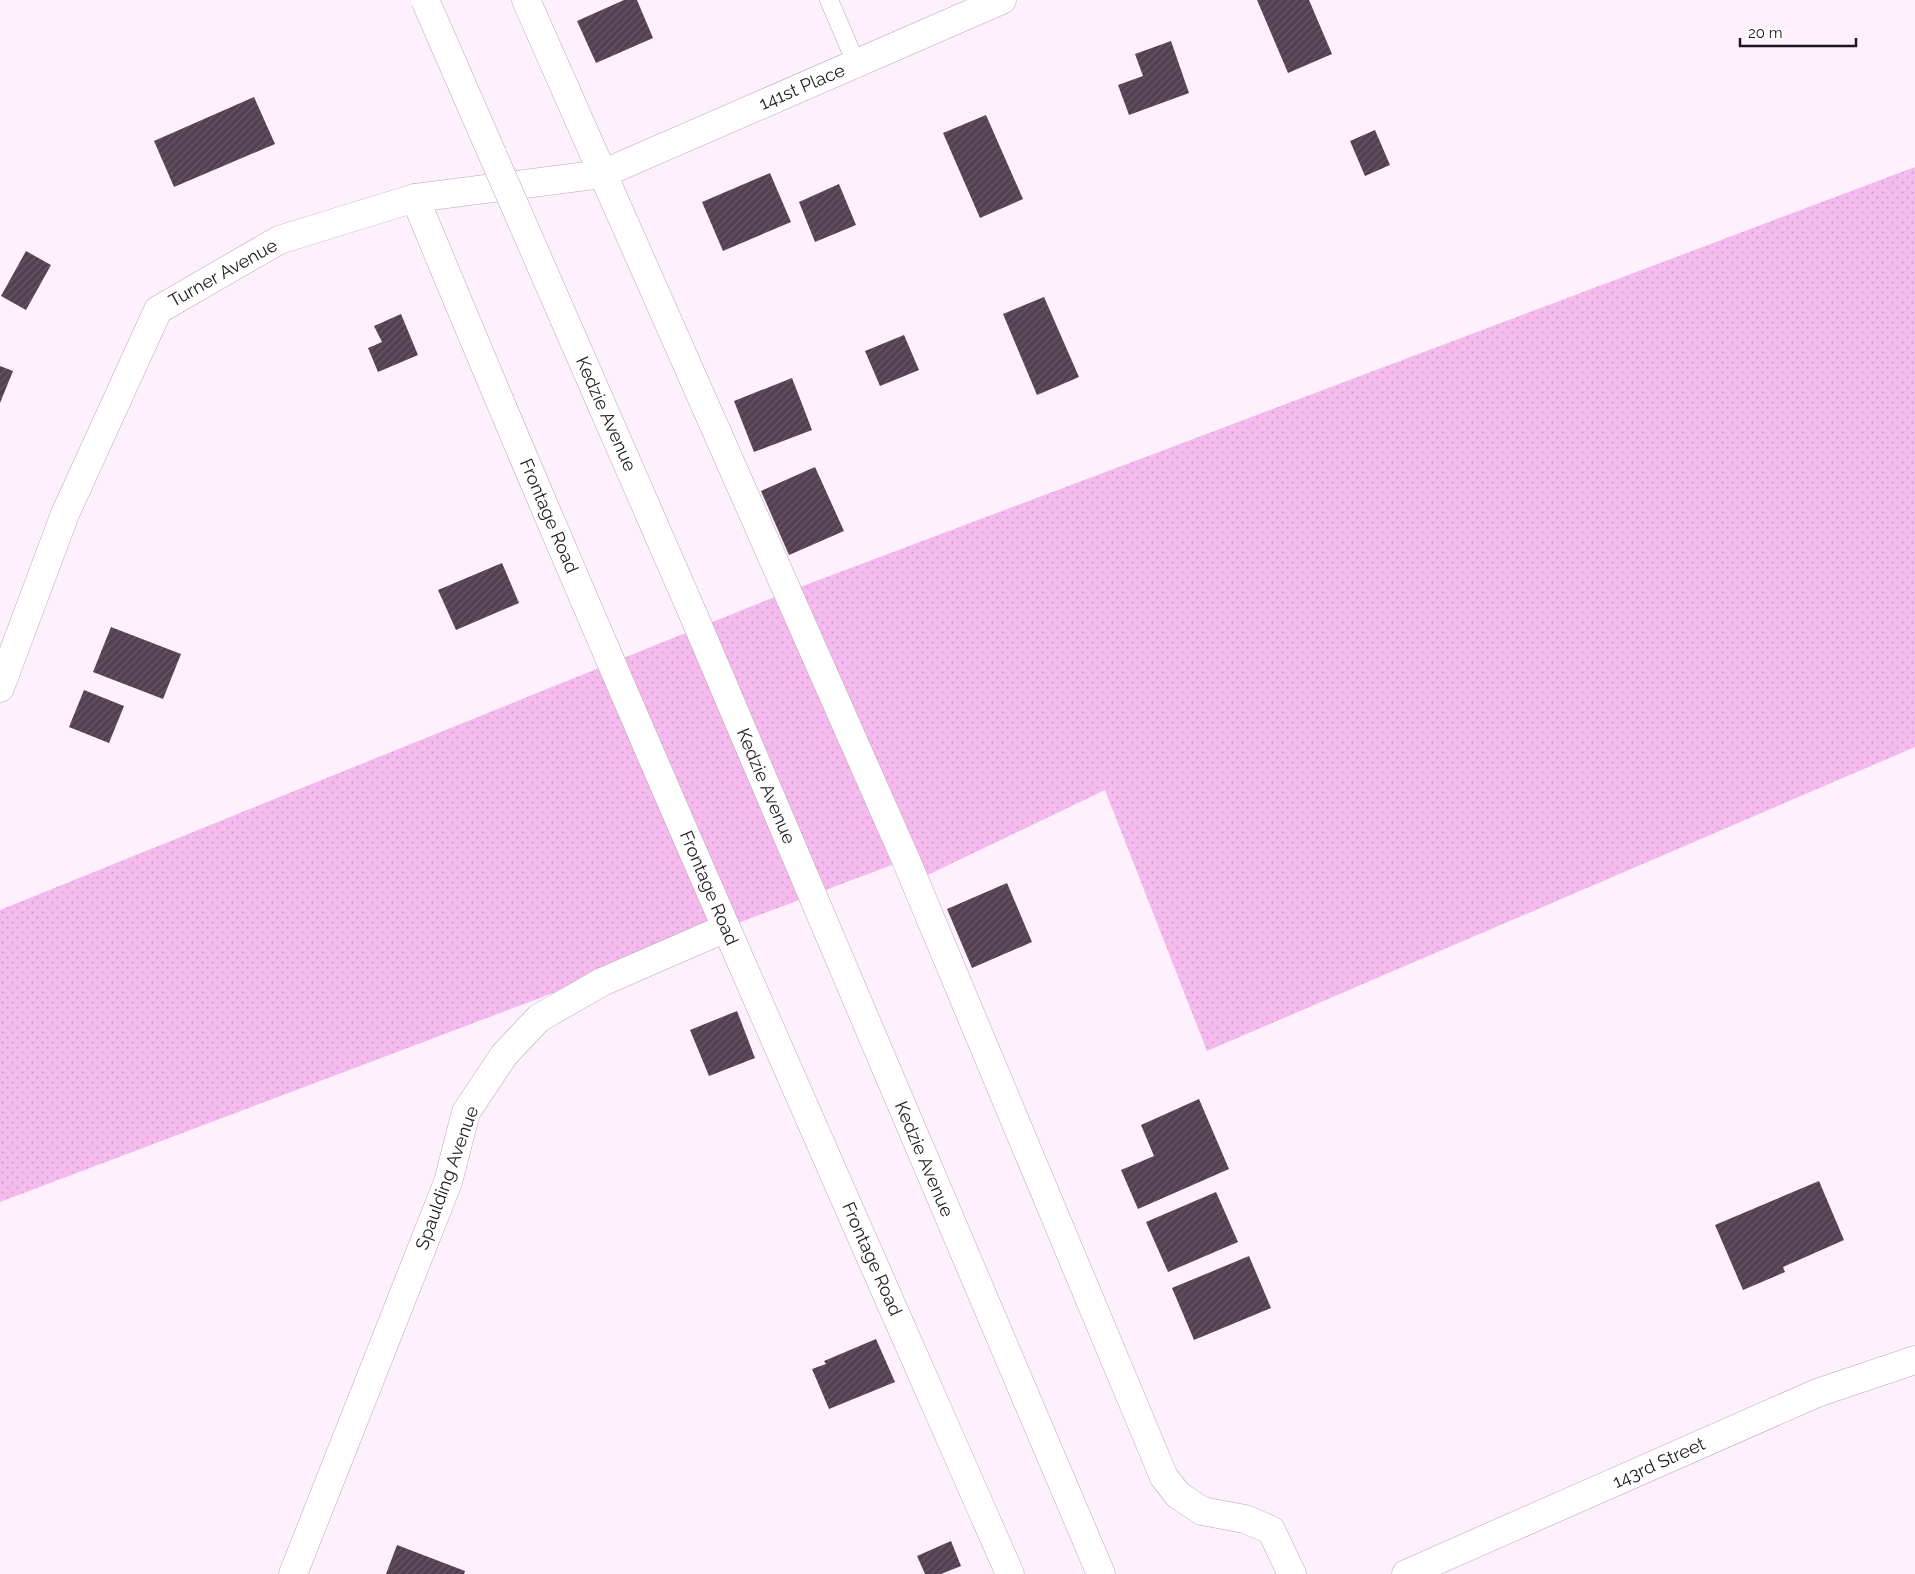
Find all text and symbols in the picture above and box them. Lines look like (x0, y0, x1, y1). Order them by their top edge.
scale bar (1740, 15, 1856, 47)
text: 20 m (1748, 24, 1783, 42)
street label: 141st Place (756, 59, 848, 114)
street label: Turner Avenue (165, 234, 281, 311)
street label: Kedzie Avenue (572, 353, 641, 475)
street label: Frontage Road (516, 455, 583, 576)
street label: Kedzie Avenue (733, 725, 800, 847)
street label: Frontage Road (676, 827, 743, 948)
street label: Kedzie Avenue (891, 1098, 958, 1220)
street label: Spaulding Avenue (411, 1103, 482, 1253)
street label: Frontage Road (838, 1199, 907, 1319)
street label: 143rd Street (1609, 1433, 1708, 1492)

